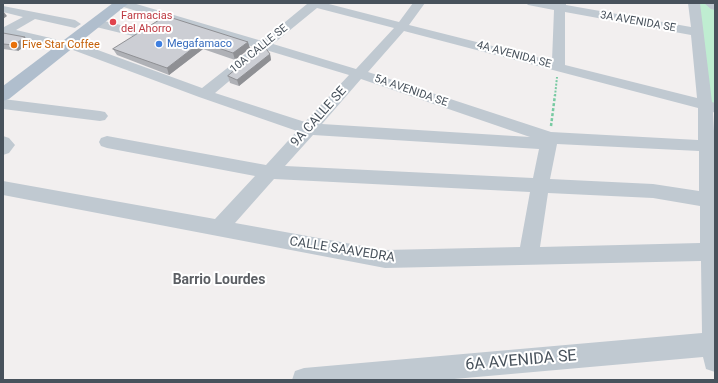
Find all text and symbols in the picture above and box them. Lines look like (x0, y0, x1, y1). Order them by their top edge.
place label: Farmacias del Ahorro (121, 9, 172, 35)
street label: 3A AVENIDA SE (599, 9, 677, 35)
marker: Farmacias del Ahorro (108, 17, 118, 27)
street label: 10A CALLE SE (228, 22, 290, 76)
place label: Megafamaco (167, 37, 232, 51)
place label: Five Star Coffee (22, 38, 100, 52)
marker: Megafamaco (154, 39, 164, 49)
street label: 4A AVENIDA SE (475, 39, 553, 71)
marker: Five Star Coffee (9, 40, 19, 50)
street label: 5A AVENIDA SE (373, 72, 449, 110)
street label: 9A CALLE SE (288, 84, 350, 150)
street label: CALLE SAAVEDRA (288, 234, 396, 266)
district label: Barrio Lourdes (173, 272, 265, 288)
street label: 6A AVENIDA SE (465, 347, 577, 375)

